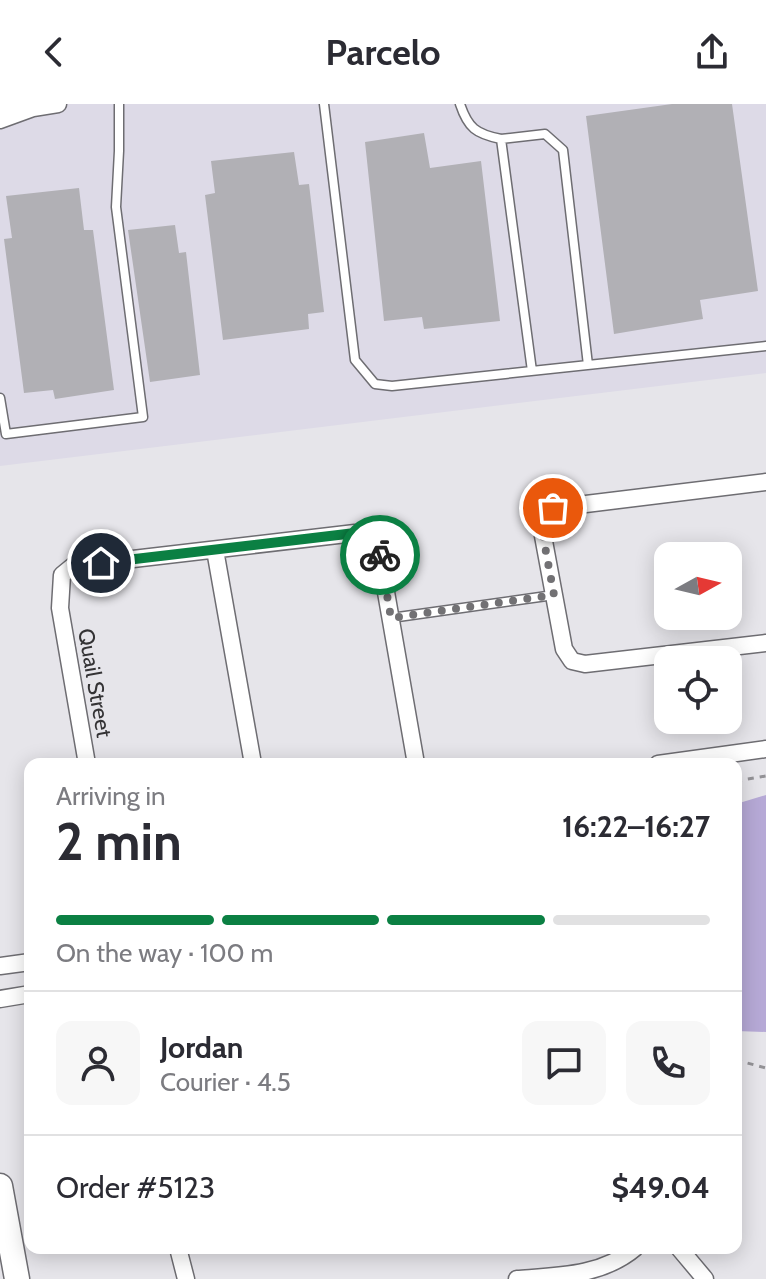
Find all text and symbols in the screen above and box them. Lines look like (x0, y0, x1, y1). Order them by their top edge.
icon: back (32, 30, 76, 74)
text: Parcelo (325, 30, 441, 74)
icon: share (690, 30, 734, 74)
pin (519, 474, 587, 542)
icon: bag (531, 486, 575, 530)
courier (340, 515, 420, 595)
pin (67, 529, 135, 597)
icon: bike (358, 533, 402, 577)
icon: home (79, 541, 123, 585)
north arrow (654, 542, 742, 630)
map controls (654, 542, 742, 734)
street label: Quail Street (72, 626, 118, 740)
button: locate (654, 646, 742, 734)
text: Arriving in (56, 780, 166, 812)
text: 16:22–16:27 (562, 808, 710, 845)
text: 2 min (56, 810, 182, 873)
text: On the way · 100 m (56, 937, 273, 969)
button: person (56, 1021, 140, 1105)
button: chat (522, 1021, 606, 1105)
button: phone (626, 1021, 710, 1105)
text: Jordan (160, 1029, 243, 1066)
text: Courier · 4.5 (160, 1066, 291, 1098)
text: Order #5123 (56, 1169, 215, 1206)
text: $49.04 (611, 1169, 710, 1206)

